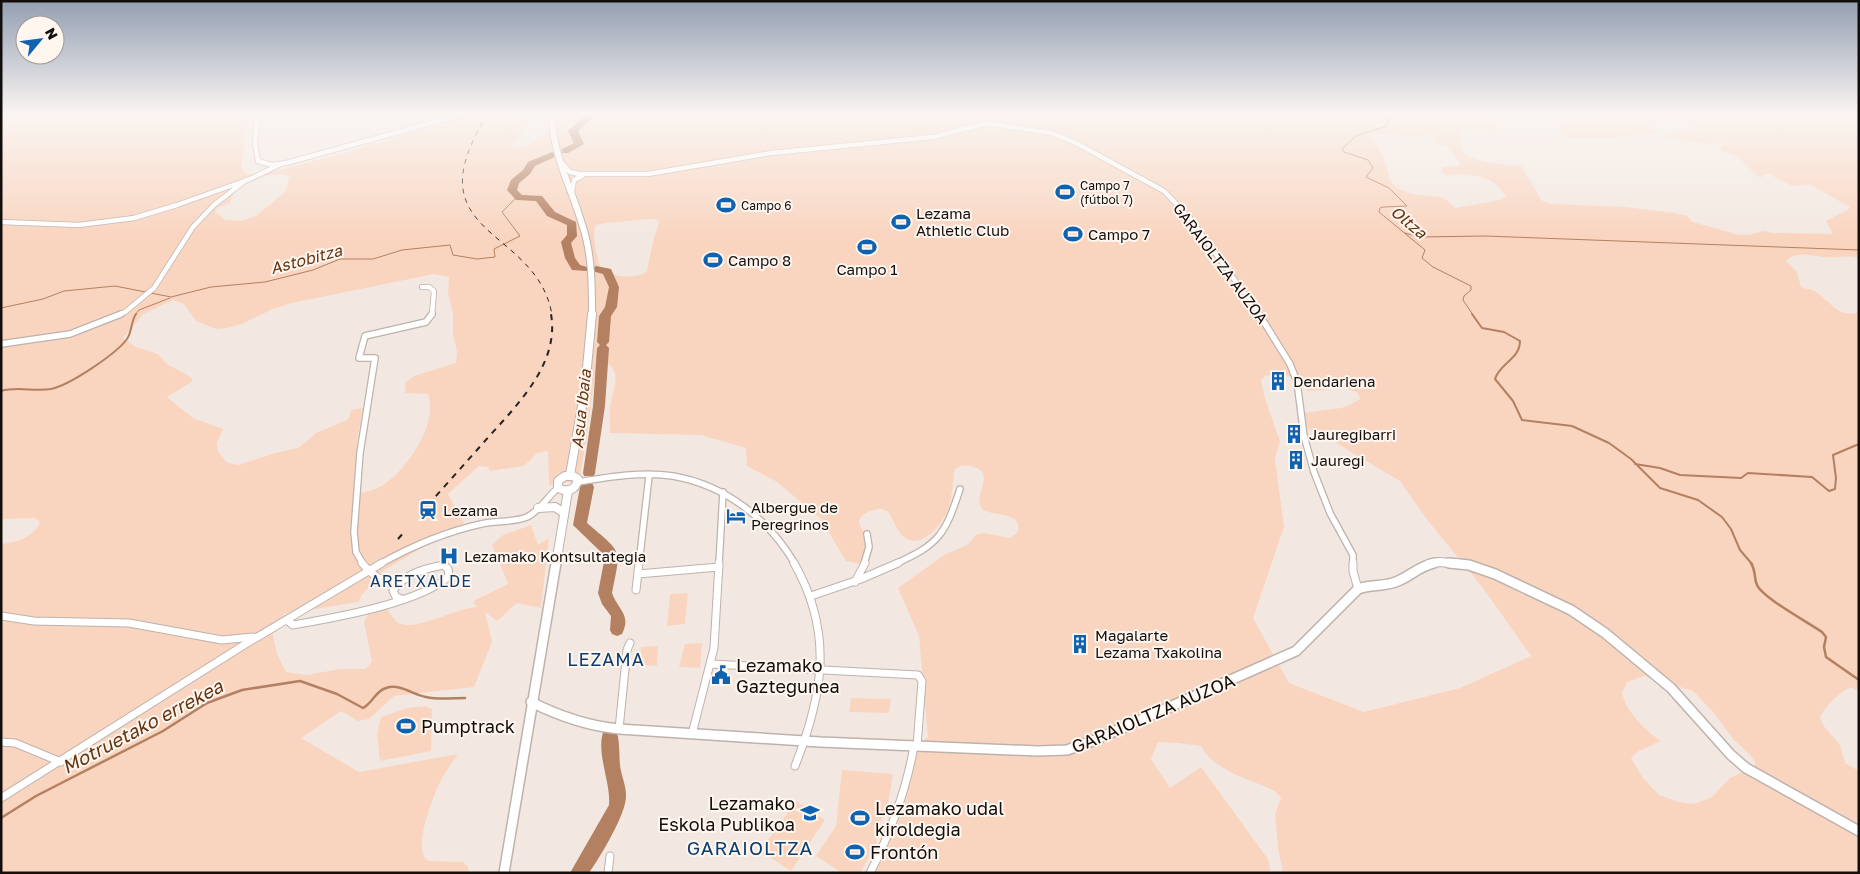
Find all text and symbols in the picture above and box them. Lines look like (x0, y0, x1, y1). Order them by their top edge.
north arrow (15, 15, 65, 65)
text: N (42, 25, 62, 42)
place label: Campo 7 (fútbol 7) (1080, 178, 1133, 207)
sports icon: Campo 7 (fútbol 7) (1054, 181, 1076, 203)
sports icon: Campo 6 (715, 194, 737, 216)
place label: Campo 6 (741, 198, 791, 213)
street label: GARAIOLTZA AUZOA (1170, 199, 1272, 327)
water label: Oltza (1387, 201, 1432, 243)
place label: Lezama Athletic Club (916, 204, 1009, 239)
sports icon: Lezama Athletic Club (890, 211, 912, 233)
sports icon: Campo 7 (1062, 223, 1084, 245)
place label: Campo 7 (1088, 225, 1150, 243)
sports icon: Campo 1 (856, 236, 878, 258)
water label: Astobitza (268, 240, 345, 278)
sports icon: Campo 8 (702, 249, 724, 271)
place label: Campo 8 (728, 251, 791, 269)
place label: Campo 1 (836, 260, 898, 278)
water label: Asua Ibaia (567, 368, 595, 449)
building icon: Dendariena (1267, 370, 1289, 392)
place label: Dendariena (1293, 372, 1375, 390)
building icon: Jauregibarri (1283, 423, 1305, 445)
place label: Jauregibarri (1309, 425, 1396, 443)
building icon: Jauregi (1285, 449, 1307, 471)
place label: Jauregi (1311, 451, 1365, 469)
place label: Albergue de Peregrinos (751, 498, 838, 533)
station icon: Lezama (417, 499, 439, 521)
place label: Lezama (443, 501, 498, 519)
hotel icon: Albergue de Peregrinos (725, 505, 747, 527)
hospital icon: Lezamako Kontsultategia (438, 545, 460, 567)
place label: Lezamako Kontsultategia (464, 547, 646, 565)
district label: ARETXALDE (370, 571, 472, 591)
place label: Magalarte Lezama Txakolina (1095, 626, 1222, 661)
building icon: Magalarte Lezama Txakolina (1069, 633, 1091, 655)
district label: LEZAMA (567, 648, 645, 670)
place label: Lezamako Gaztegunea (736, 654, 840, 697)
public building icon: Lezamako Gaztegunea (710, 664, 732, 686)
street label: GARAIOLTZA AUZOA (1068, 669, 1238, 757)
water label: Motruetako errekea (58, 673, 227, 778)
sports icon: Pumptrack (395, 715, 417, 737)
place label: Pumptrack (421, 715, 515, 737)
place label: Lezamako Eskola Publikoa (658, 792, 795, 835)
place label: Lezamako udal kiroldegia (875, 797, 1004, 840)
school or university icon: Lezamako Eskola Publikoa (799, 802, 821, 824)
sports icon: Lezamako udal kiroldegia (849, 807, 871, 829)
district label: GARAIOLTZA (687, 836, 813, 859)
sports icon: Frontón (844, 841, 866, 863)
place label: Frontón (870, 841, 938, 863)

